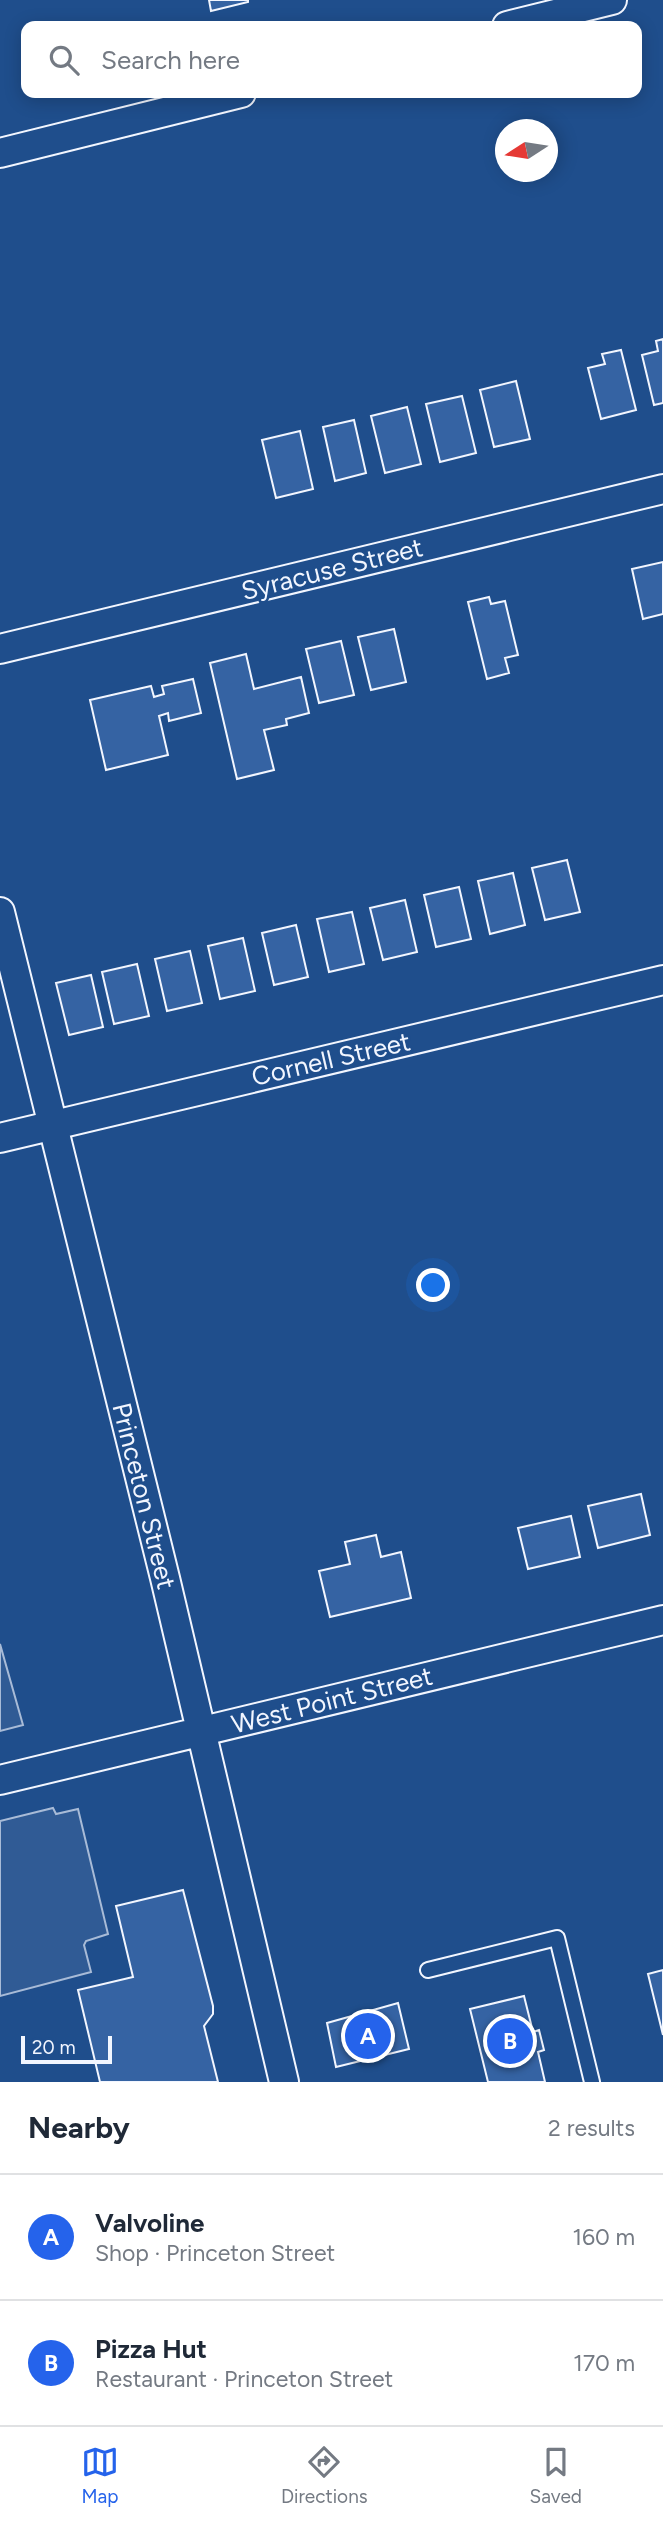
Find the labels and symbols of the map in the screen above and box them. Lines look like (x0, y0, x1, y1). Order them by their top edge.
north arrow (495, 119, 558, 182)
street label: Syracuse Street (238, 531, 426, 607)
street label: Cornell Street (248, 1025, 414, 1093)
your location (416, 1268, 450, 1302)
street label: Princeton Street (105, 1399, 183, 1593)
street label: West Point Street (228, 1660, 436, 1740)
pin: A (345, 2010, 391, 2062)
pin: B (487, 2015, 533, 2067)
scale bar (21, 2033, 112, 2065)

